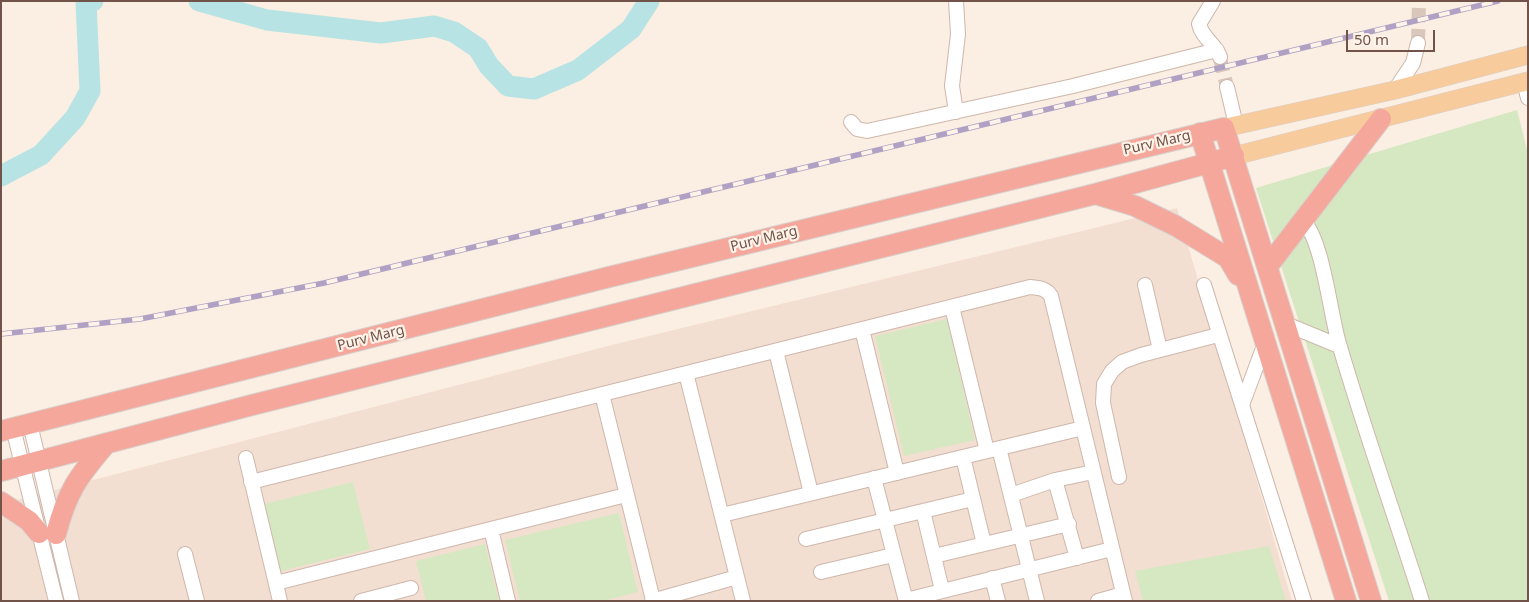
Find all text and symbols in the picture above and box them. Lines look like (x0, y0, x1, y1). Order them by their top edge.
scale bar (1349, 20, 1438, 52)
text: 50 m (1354, 29, 1389, 49)
street label: Purv Marg (1122, 127, 1192, 159)
street label: Purv Marg (729, 223, 799, 255)
street label: Purv Marg (336, 322, 406, 354)

